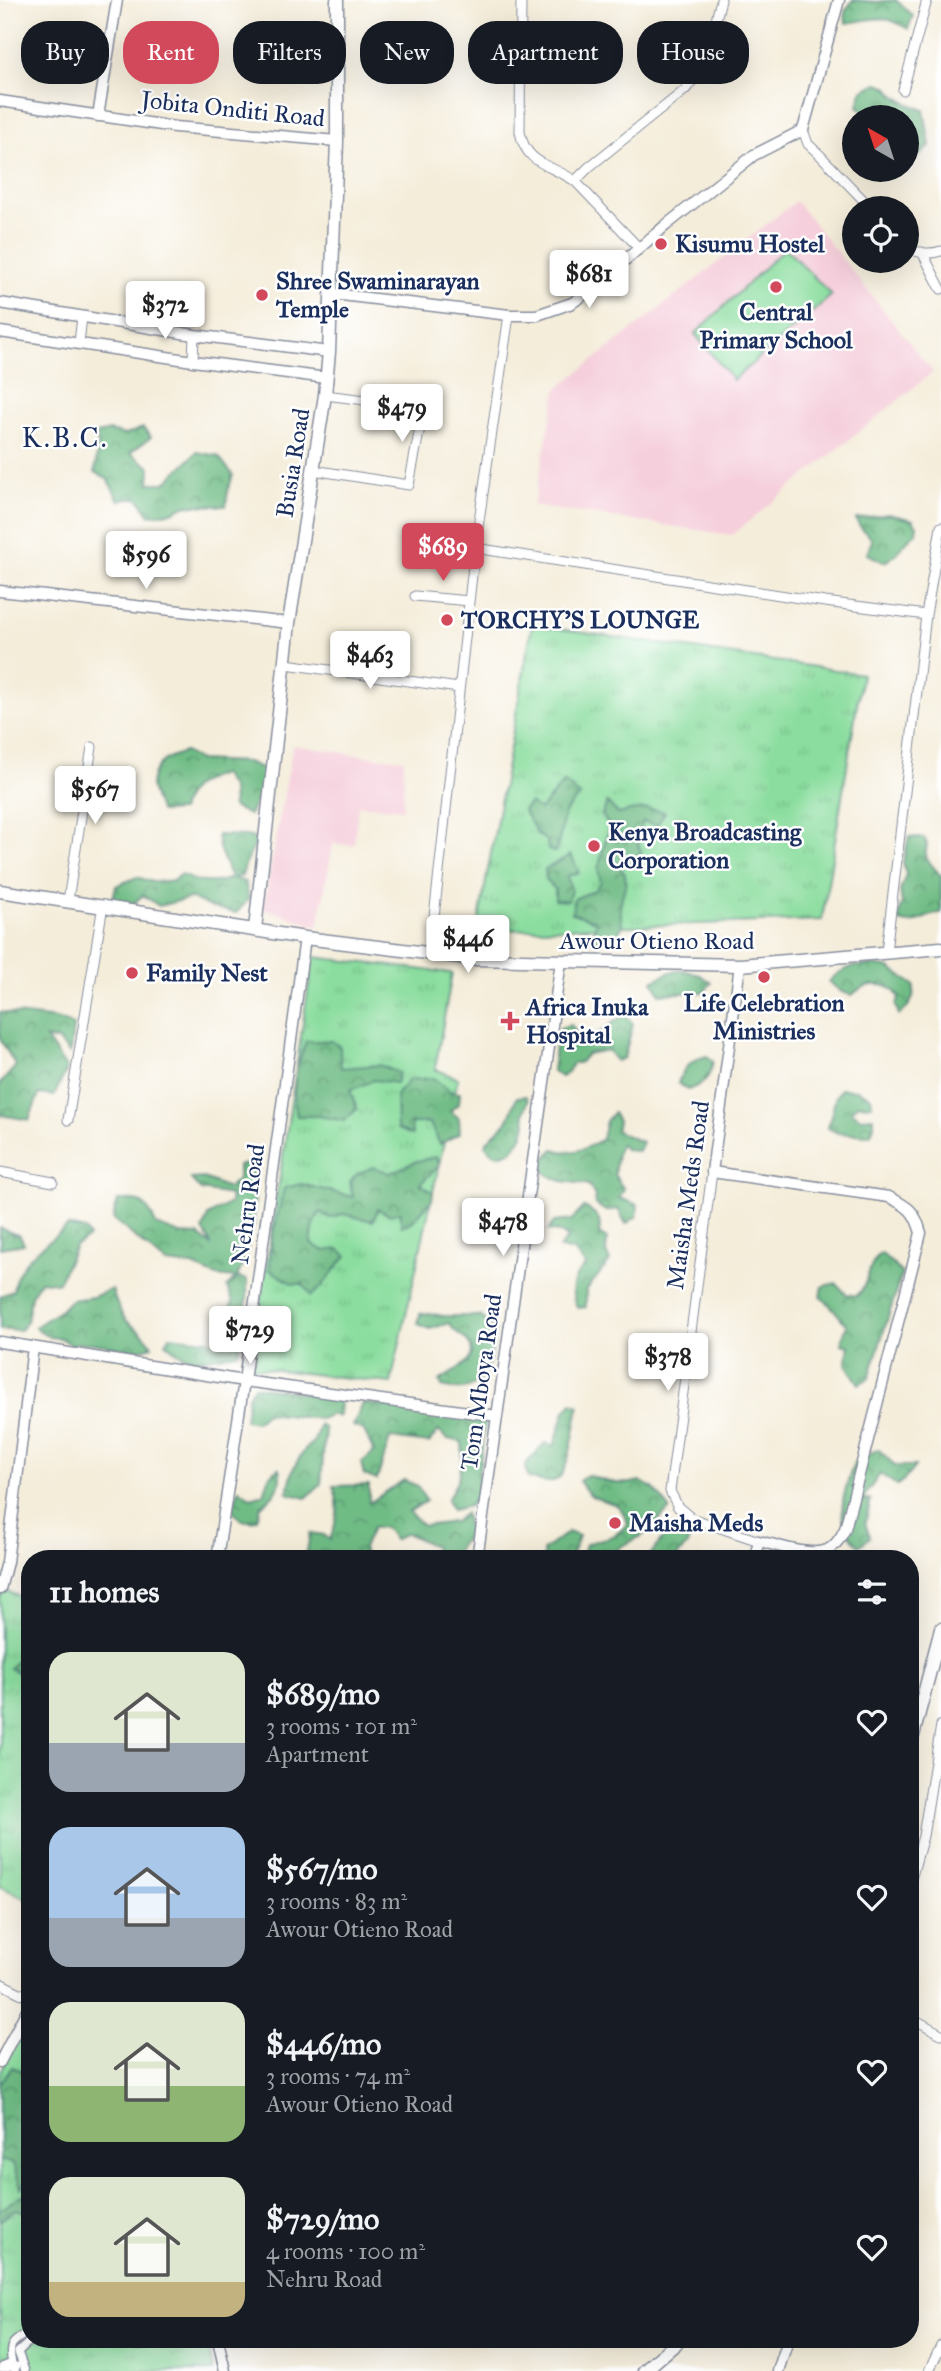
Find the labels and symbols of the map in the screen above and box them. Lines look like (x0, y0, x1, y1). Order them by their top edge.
street label: Jobita Onditi Road (137, 84, 326, 134)
north arrow (842, 105, 919, 182)
place label: Kisumu Hostel (675, 229, 825, 259)
marker: Kisumu Hostel (653, 236, 669, 252)
pin: $681 (548, 250, 630, 310)
place label: Shree Swaminarayan Temple (275, 266, 480, 324)
marker: Central Primary School (768, 279, 784, 295)
pin: $372 (124, 282, 206, 341)
marker: Shree Swaminarayan Temple (254, 287, 270, 303)
place label: Central Primary School (699, 297, 853, 355)
pin: $479 (361, 384, 443, 444)
street label: Busia Road (270, 406, 316, 520)
district label: K.B.C. (22, 420, 108, 455)
pin: $689 (402, 524, 484, 583)
pin: $596 (105, 532, 187, 591)
place label: TORCHY'S LOUNGE (460, 605, 699, 635)
marker: TORCHY'S LOUNGE (439, 612, 455, 628)
pin: $463 (329, 632, 411, 691)
pin: $567 (54, 766, 136, 826)
place label: Kenya Broadcasting Corporation (608, 817, 802, 875)
marker: Kenya Broadcasting Corporation (586, 838, 602, 854)
pin: $446 (427, 916, 509, 975)
street label: Awour Otieno Road (558, 926, 755, 956)
place label: Family Nest (146, 958, 268, 988)
marker: Family Nest (124, 965, 140, 981)
marker: Life Celebration Ministries (756, 969, 772, 985)
place label: Life Celebration Ministries (683, 988, 845, 1046)
place label: Africa Inuka Hospital (524, 992, 649, 1050)
marker: Africa Inuka Hospital (500, 1011, 520, 1031)
street label: Maisha Meds Road (660, 1099, 716, 1291)
street label: Nehru Road (225, 1142, 271, 1266)
pin: $478 (462, 1198, 544, 1258)
street label: Tom Mboya Road (454, 1292, 508, 1472)
pin: $729 (209, 1306, 291, 1366)
pin: $378 (627, 1334, 709, 1393)
place label: Maisha Meds (629, 1508, 763, 1538)
marker: Maisha Meds (607, 1515, 623, 1531)

